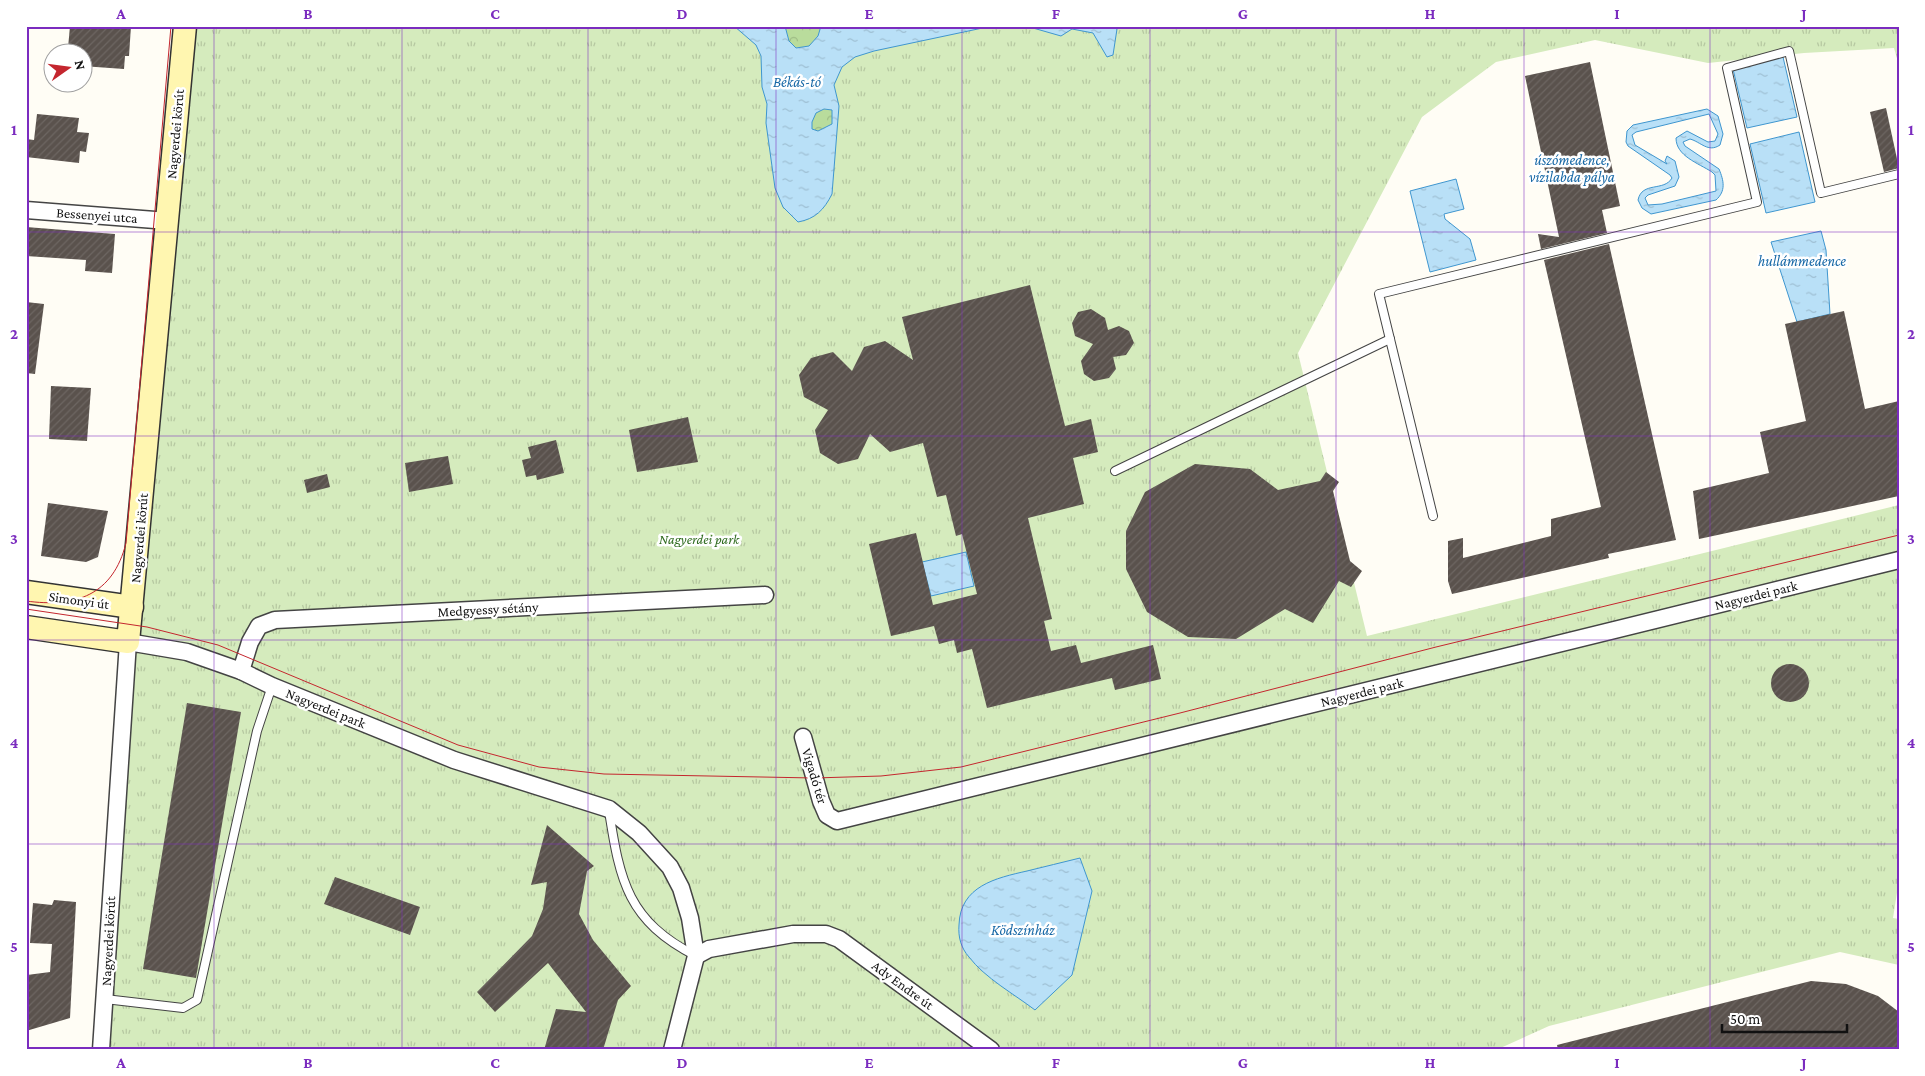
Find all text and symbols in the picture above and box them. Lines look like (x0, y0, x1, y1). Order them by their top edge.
text: A (115, 5, 126, 22)
text: B (303, 5, 313, 22)
text: C (490, 5, 500, 22)
text: D (676, 5, 688, 22)
text: E (864, 5, 874, 22)
text: F (1052, 5, 1061, 22)
text: G (1238, 5, 1248, 22)
text: H (1425, 5, 1436, 22)
text: I (1614, 5, 1620, 22)
text: J (1799, 5, 1807, 22)
north arrow (42, 42, 92, 92)
text: N (72, 58, 90, 72)
water label: Békás-tó (773, 74, 822, 90)
street label: Nagyerdei körút (163, 88, 187, 179)
text: 1 (11, 121, 17, 138)
text: 1 (1908, 121, 1914, 138)
water label: úszómedence, vízilabda pálya (1529, 152, 1615, 186)
street label: Bessenyei utca (56, 204, 139, 226)
water label: hullámmedence (1758, 253, 1846, 269)
text: 2 (10, 325, 18, 342)
text: 2 (1907, 325, 1915, 342)
street label: Nagyerdei körút (127, 492, 151, 583)
text: 3 (10, 530, 18, 547)
text: 3 (1907, 530, 1915, 547)
park label: Nagyerdei park (659, 531, 740, 547)
street label: Nagyerdei park (1713, 577, 1799, 613)
street label: Simonyi út (48, 588, 111, 612)
street label: Medgyessy sétány (437, 598, 539, 620)
street label: Nagyerdei park (1319, 674, 1405, 710)
street label: Nagyerdei park (284, 685, 369, 731)
text: 4 (10, 734, 19, 751)
text: 4 (1907, 734, 1916, 751)
street label: Vigadó tér (799, 746, 831, 806)
street label: Nagyerdei körút (98, 895, 118, 986)
water label: Ködszínház (991, 922, 1055, 938)
text: 5 (10, 938, 18, 955)
text: 5 (1907, 938, 1915, 955)
street label: Ady Endre út (869, 957, 937, 1013)
scale bar (1722, 1001, 1848, 1033)
text: 50 m (1730, 1011, 1760, 1027)
text: A (115, 1054, 126, 1071)
text: B (303, 1054, 313, 1071)
text: C (490, 1054, 500, 1071)
text: D (676, 1054, 688, 1071)
text: E (864, 1054, 874, 1071)
text: F (1052, 1054, 1061, 1071)
text: G (1238, 1054, 1248, 1071)
text: H (1425, 1054, 1436, 1071)
text: I (1614, 1054, 1620, 1071)
text: J (1799, 1054, 1807, 1071)

